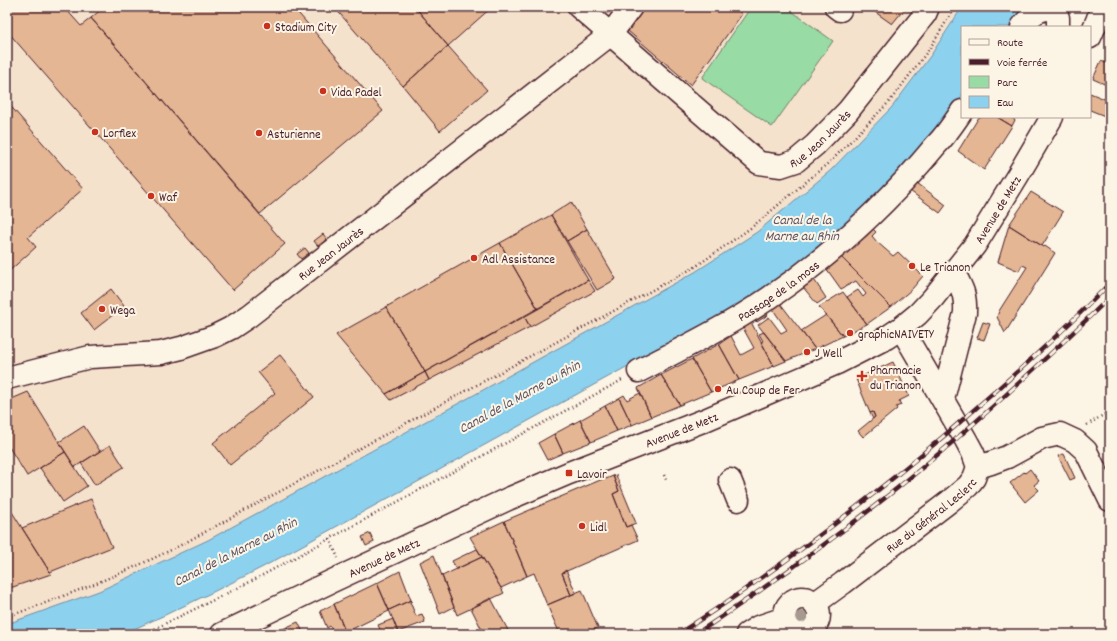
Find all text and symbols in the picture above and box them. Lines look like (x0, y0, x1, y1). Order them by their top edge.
place label: Stadium City (275, 19, 337, 38)
marker: Stadium City (262, 21, 272, 31)
legend (961, 26, 1091, 118)
text: Route (997, 35, 1023, 52)
text: Voie ferrée (997, 55, 1047, 72)
text: Parc (997, 75, 1018, 92)
place label: Vida Padel (331, 84, 382, 103)
marker: Vida Padel (318, 86, 328, 96)
text: Eau (997, 95, 1013, 112)
street label: Rue Jean Jaurès (788, 106, 857, 174)
place label: Lorflex (103, 125, 136, 144)
place label: Asturienne (267, 126, 321, 145)
marker: Lorflex (90, 127, 100, 137)
marker: Asturienne (254, 128, 264, 138)
street label: Avenue de Metz (971, 173, 1027, 248)
place label: Waf (159, 189, 178, 208)
marker: Waf (146, 191, 156, 201)
water label: Canal de la Marne au Rhin (765, 211, 839, 247)
street label: Rue Jean Jaurès (295, 223, 369, 286)
place label: Adl Assistance (482, 251, 555, 270)
marker: Adl Assistance (469, 253, 479, 263)
street label: Passage de la moss (735, 257, 825, 328)
place label: Le Trianon (920, 259, 970, 278)
marker: Le Trianon (907, 261, 917, 271)
place label: Wega (110, 302, 136, 321)
marker: Wega (97, 304, 107, 314)
place label: graphicNAIVETY (858, 326, 935, 345)
marker: graphicNAIVETY (845, 328, 855, 338)
place label: J Well (815, 345, 842, 364)
marker: J Well (802, 347, 812, 357)
water label: Canal de la Marne au Rhin (456, 356, 585, 439)
place label: Pharmacie du Trianon (870, 362, 921, 396)
marker: Pharmacie du Trianon (857, 371, 867, 381)
place label: Au Coup de Fer (726, 382, 800, 401)
marker: Au Coup de Fer (713, 384, 723, 394)
street label: Avenue de Metz (643, 409, 721, 454)
place label: Lavoir (577, 466, 607, 485)
marker: Lavoir (564, 468, 574, 478)
street label: Rue du Général Leclerc (883, 475, 983, 559)
water label: Canal de la Marne au Rhin (171, 513, 301, 593)
place label: Lidl (590, 519, 607, 538)
marker: Lidl (577, 521, 587, 531)
street label: Avenue de Metz (346, 534, 423, 584)

